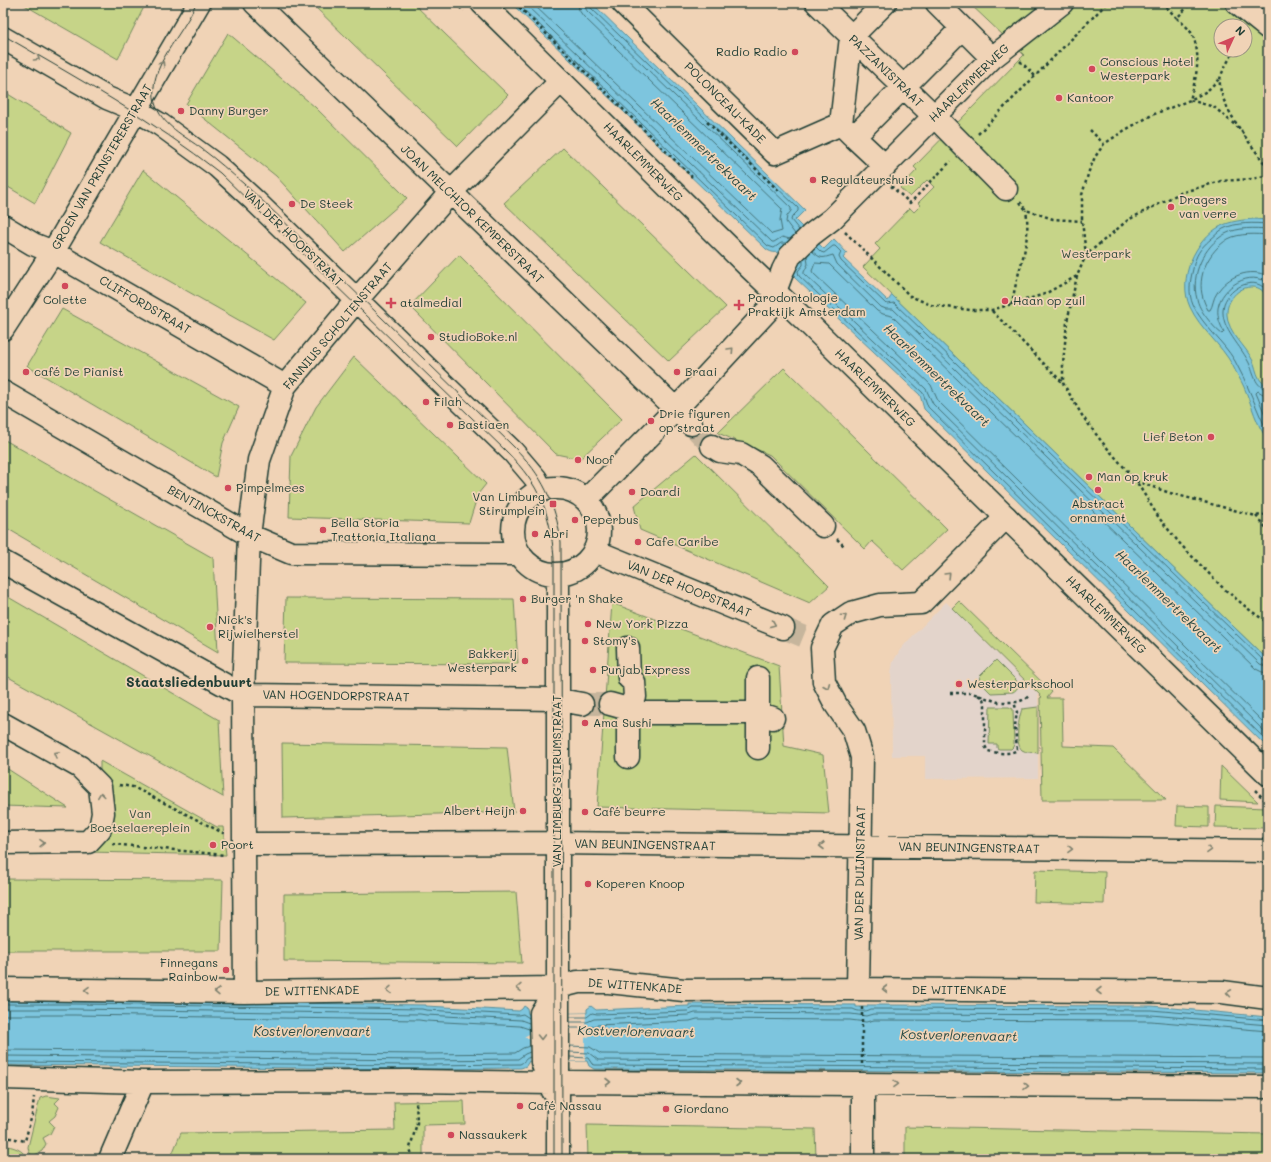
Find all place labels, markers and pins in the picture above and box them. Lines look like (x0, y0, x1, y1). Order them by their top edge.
place label: Radio Radio (716, 43, 787, 59)
marker: Radio Radio (790, 47, 800, 57)
place label: Conscious Hotel Westerpark (1100, 53, 1194, 83)
marker: Conscious Hotel Westerpark (1087, 64, 1097, 74)
place label: Kantoor (1067, 89, 1114, 105)
marker: Kantoor (1054, 93, 1064, 103)
place label: Danny Burger (189, 102, 269, 118)
marker: Danny Burger (176, 106, 186, 116)
place label: Regulateurshuis (821, 171, 914, 187)
marker: Regulateurshuis (808, 175, 818, 185)
place label: Dragers van verre (1179, 191, 1237, 221)
place label: De Steek (300, 195, 353, 211)
marker: De Steek (287, 199, 297, 209)
marker: Dragers van verre (1166, 202, 1176, 212)
marker: Colette (60, 281, 70, 291)
place label: Parodontologie Praktijk Amsterdam (748, 289, 865, 319)
place label: Colette (43, 291, 87, 307)
place label: Haan op zuil (1013, 292, 1085, 308)
place label: atalmedial (400, 294, 462, 310)
marker: Haan op zuil (1000, 296, 1010, 306)
marker: atalmedial (385, 297, 397, 309)
marker: Parodontologie Praktijk Amsterdam (733, 299, 745, 311)
place label: StudioBoke.nl (439, 328, 518, 344)
marker: StudioBoke.nl (426, 332, 436, 342)
place label: café De Pianist (34, 363, 123, 379)
place label: Braai (685, 363, 717, 379)
marker: café De Pianist (21, 367, 31, 377)
marker: Braai (672, 367, 682, 377)
place label: Filah (434, 393, 462, 409)
marker: Filah (421, 397, 431, 407)
place label: Drie figuren op straat (659, 405, 730, 435)
place label: Bastiaen (458, 416, 509, 432)
marker: Drie figuren op straat (646, 416, 656, 426)
marker: Bastiaen (445, 420, 455, 430)
place label: Lief Beton (1143, 428, 1203, 444)
marker: Lief Beton (1206, 432, 1216, 442)
place label: Noof (586, 451, 614, 467)
marker: Noof (573, 455, 583, 465)
place label: Man op kruk (1097, 468, 1168, 484)
marker: Man op kruk (1084, 472, 1094, 482)
place label: Pimpelmees (236, 479, 305, 495)
marker: Pimpelmees (223, 483, 233, 493)
place label: Doardi (640, 483, 680, 499)
marker: Abstract ornament (1093, 485, 1103, 495)
marker: Doardi (627, 487, 637, 497)
place label: Van Limburg Stirumplein (473, 488, 545, 518)
place label: Abstract ornament (1070, 495, 1126, 525)
marker: Van Limburg Stirumplein (548, 499, 558, 509)
place label: Peperbus (583, 511, 639, 527)
place label: Bella Storia Trattoria Italiana (331, 514, 436, 544)
marker: Peperbus (570, 515, 580, 525)
marker: Bella Storia Trattoria Italiana (318, 525, 328, 535)
place label: Abri (543, 525, 569, 541)
marker: Abri (530, 529, 540, 539)
place label: Cafe Caribe (646, 533, 719, 549)
marker: Cafe Caribe (633, 537, 643, 547)
place label: Burger 'n Shake (531, 590, 623, 606)
marker: Burger 'n Shake (518, 594, 528, 604)
place label: Nick's Rijwielherstel (218, 611, 299, 641)
place label: New York Pizza (596, 615, 688, 631)
marker: New York Pizza (583, 619, 593, 629)
marker: Nick's Rijwielherstel (205, 622, 215, 632)
place label: Stomy's (593, 632, 637, 648)
marker: Stomy's (580, 636, 590, 646)
place label: Bakkerij Westerpark (447, 645, 517, 675)
marker: Bakkerij Westerpark (520, 656, 530, 666)
place label: Punjab Express (601, 661, 690, 677)
marker: Punjab Express (588, 665, 598, 675)
place label: Westerparkschool (967, 675, 1074, 691)
marker: Westerparkschool (954, 679, 964, 689)
place label: Ama Sushi (593, 714, 652, 730)
marker: Ama Sushi (580, 718, 590, 728)
place label: Albert Heijn (443, 802, 515, 818)
place label: Café beurre (593, 803, 666, 819)
marker: Albert Heijn (518, 806, 528, 816)
marker: Café beurre (580, 807, 590, 817)
place label: Poort (221, 836, 254, 852)
marker: Poort (208, 840, 218, 850)
place label: Koperen Knoop (596, 875, 685, 891)
marker: Koperen Knoop (583, 879, 593, 889)
place label: Finnegans Rainbow (160, 954, 218, 984)
marker: Finnegans Rainbow (221, 965, 231, 975)
place label: Café Nassau (528, 1097, 602, 1113)
place label: Giordano (674, 1100, 729, 1116)
marker: Café Nassau (515, 1101, 525, 1111)
marker: Giordano (661, 1104, 671, 1114)
place label: Nassaukerk (459, 1126, 527, 1142)
marker: Nassaukerk (446, 1130, 456, 1140)

